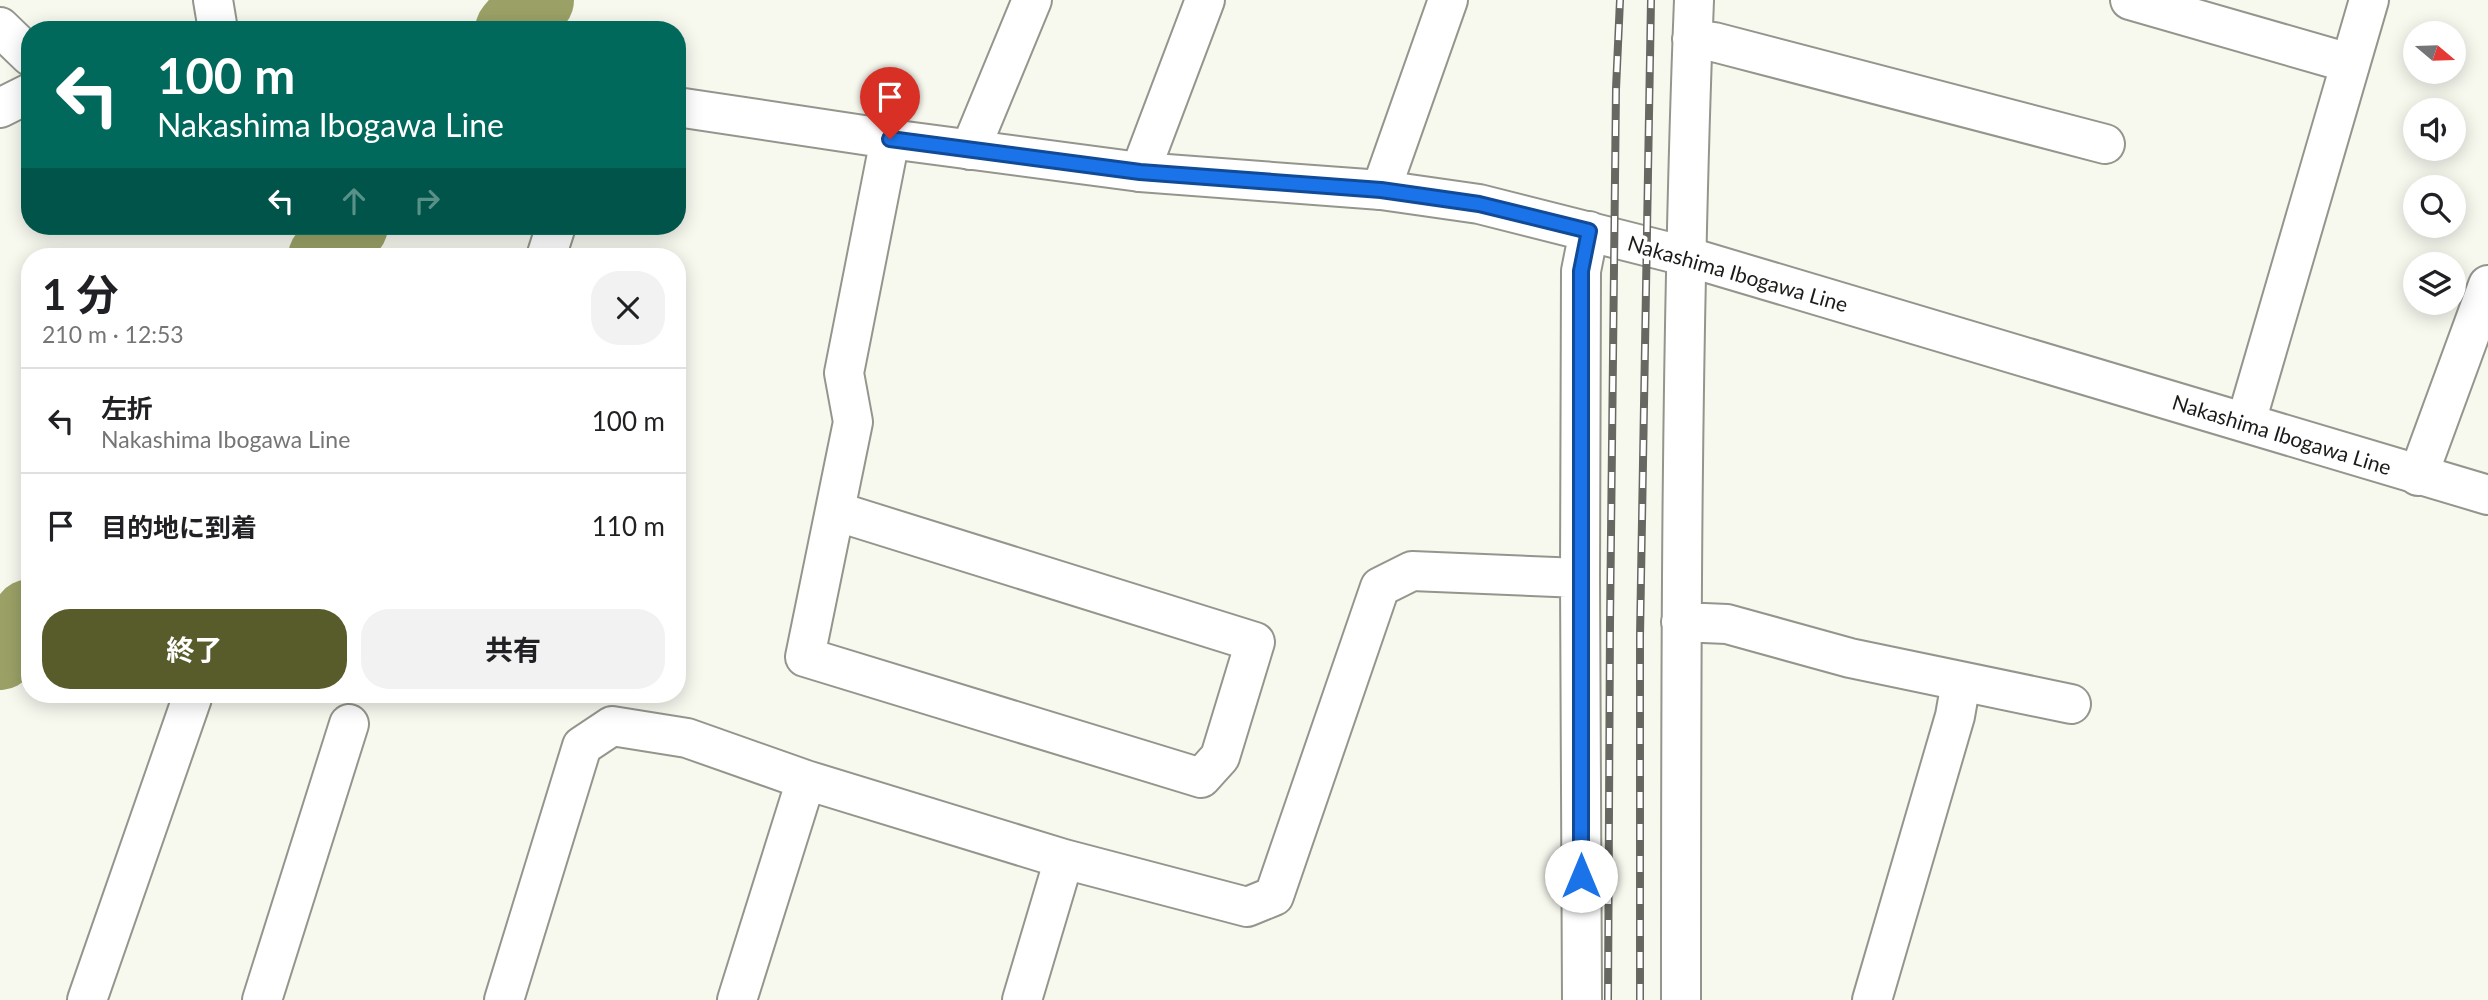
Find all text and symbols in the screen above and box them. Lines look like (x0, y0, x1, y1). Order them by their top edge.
north arrow (2403, 21, 2466, 84)
map controls (2403, 21, 2466, 315)
text: 100 m (157, 46, 295, 104)
icon: left (42, 49, 133, 140)
pin (860, 67, 920, 139)
icon: arrive (871, 78, 909, 116)
button: sound (2403, 98, 2466, 161)
text: Nakashima Ibogawa Line (157, 105, 504, 144)
button: search (2403, 175, 2466, 238)
icon: left (262, 182, 300, 220)
icon: ahead (335, 182, 373, 220)
icon: right (408, 182, 446, 220)
street label: Nakashima Ibogawa Line (1625, 230, 1851, 316)
button: layers (2403, 252, 2466, 315)
text: 1 分 (42, 269, 119, 319)
button: close (591, 271, 665, 345)
text: 210 m · 12:53 (42, 320, 184, 348)
street label: Nakashima Ibogawa Line (2169, 389, 2395, 479)
text: 左折 (101, 392, 153, 424)
icon: left (42, 402, 80, 440)
text: 100 m (592, 405, 665, 437)
text: Nakashima Ibogawa Line (101, 425, 350, 453)
icon: arrive (42, 507, 80, 545)
text: 110 m (592, 510, 665, 542)
text: 目的地に到着 (101, 511, 257, 543)
button: 終了 (42, 609, 347, 689)
button: 共有 (361, 609, 665, 689)
position arrow (1544, 839, 1618, 913)

